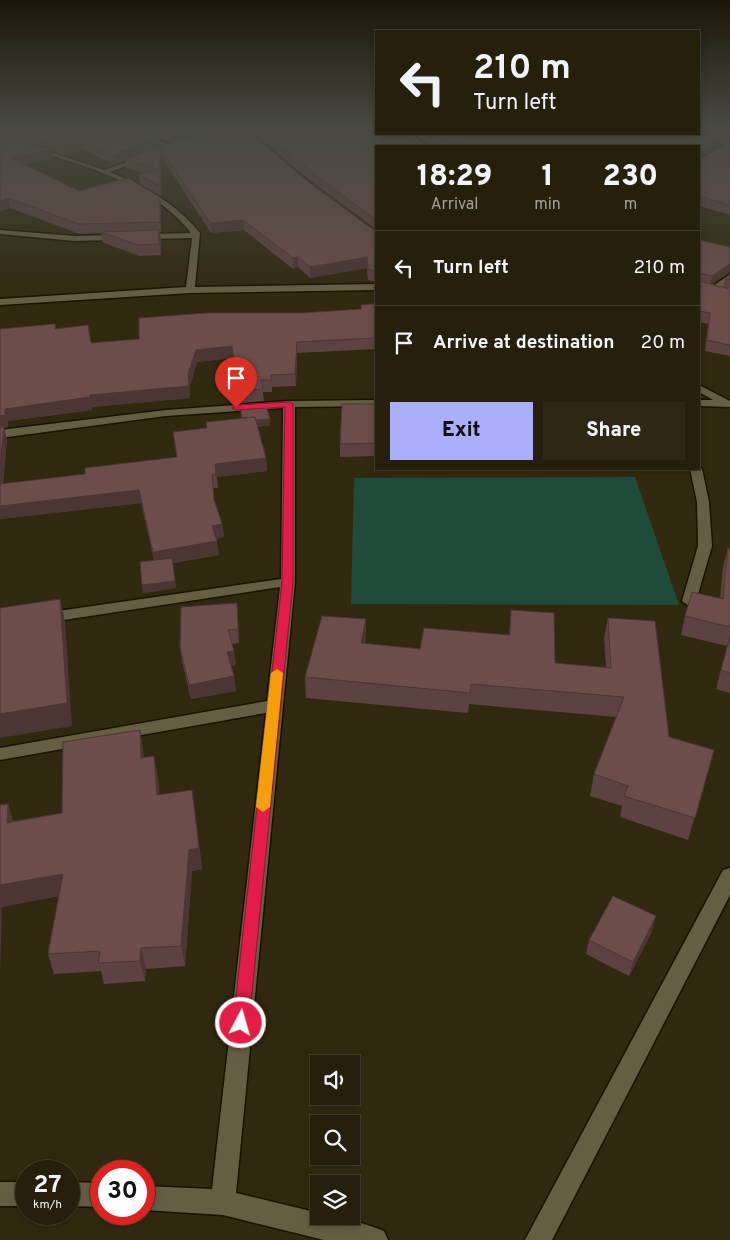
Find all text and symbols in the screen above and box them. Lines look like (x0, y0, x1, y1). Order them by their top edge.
text: 210 m (473, 47, 571, 91)
icon: left (390, 50, 455, 115)
text: Turn left (473, 90, 556, 117)
text: 18:29 (417, 159, 492, 196)
text: 1 (541, 159, 554, 196)
text: 230 (603, 159, 658, 196)
text: Arrival (431, 195, 478, 215)
text: min (534, 195, 561, 215)
text: m (624, 195, 637, 215)
icon: left (390, 254, 418, 282)
text: Turn left (433, 256, 509, 280)
text: 210 m (634, 256, 685, 280)
icon: arrive (390, 329, 418, 357)
text: Arrive at destination (433, 331, 614, 355)
text: 20 m (641, 331, 685, 355)
pin (215, 357, 257, 408)
icon: arrive (222, 364, 250, 392)
button: Exit (390, 402, 533, 460)
button: Share (543, 402, 685, 460)
position arrow (214, 996, 266, 1048)
map controls (310, 1055, 360, 1225)
button: sound (310, 1055, 360, 1105)
button: search (310, 1115, 360, 1165)
speed limit sign: 30 (90, 1160, 155, 1225)
text: 27 (33, 1170, 62, 1202)
button: layers (310, 1175, 360, 1225)
text: km/h (33, 1197, 62, 1213)

